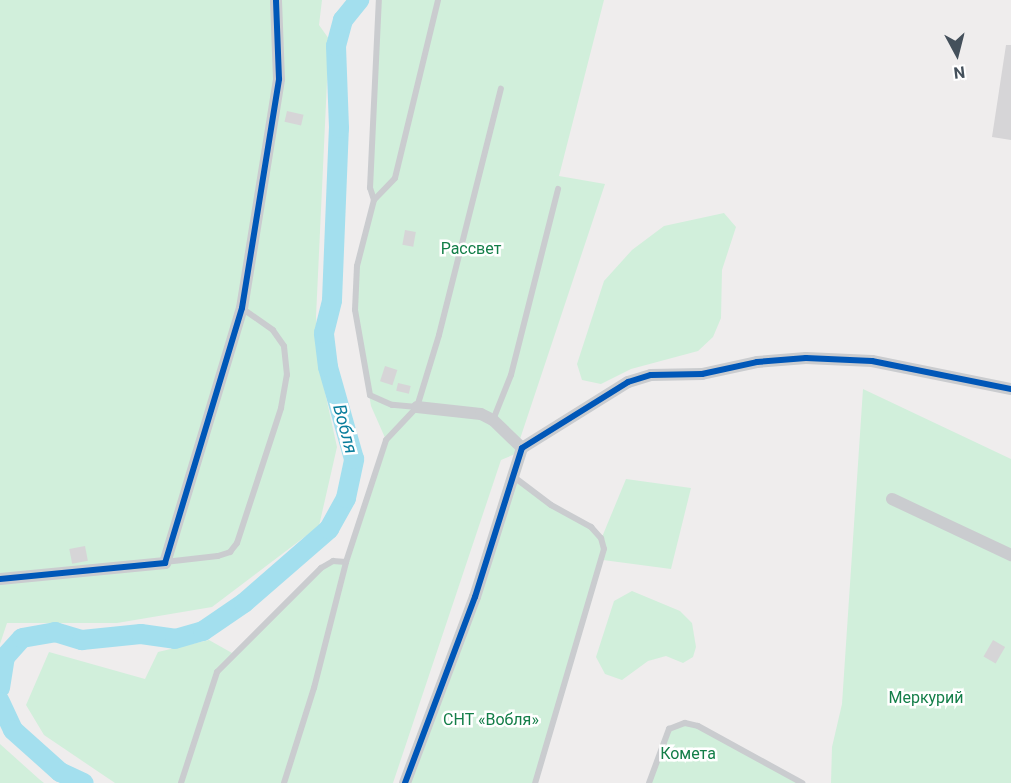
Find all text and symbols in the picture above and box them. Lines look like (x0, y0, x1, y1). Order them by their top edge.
north arrow (927, 24, 987, 84)
text: N (952, 62, 966, 82)
park label: Рассвет (441, 239, 501, 259)
water label: Вобля (328, 402, 362, 456)
park label: Меркурий (888, 688, 964, 708)
park label: СНТ «Вобля» (443, 710, 539, 730)
park label: Комета (660, 744, 716, 764)

